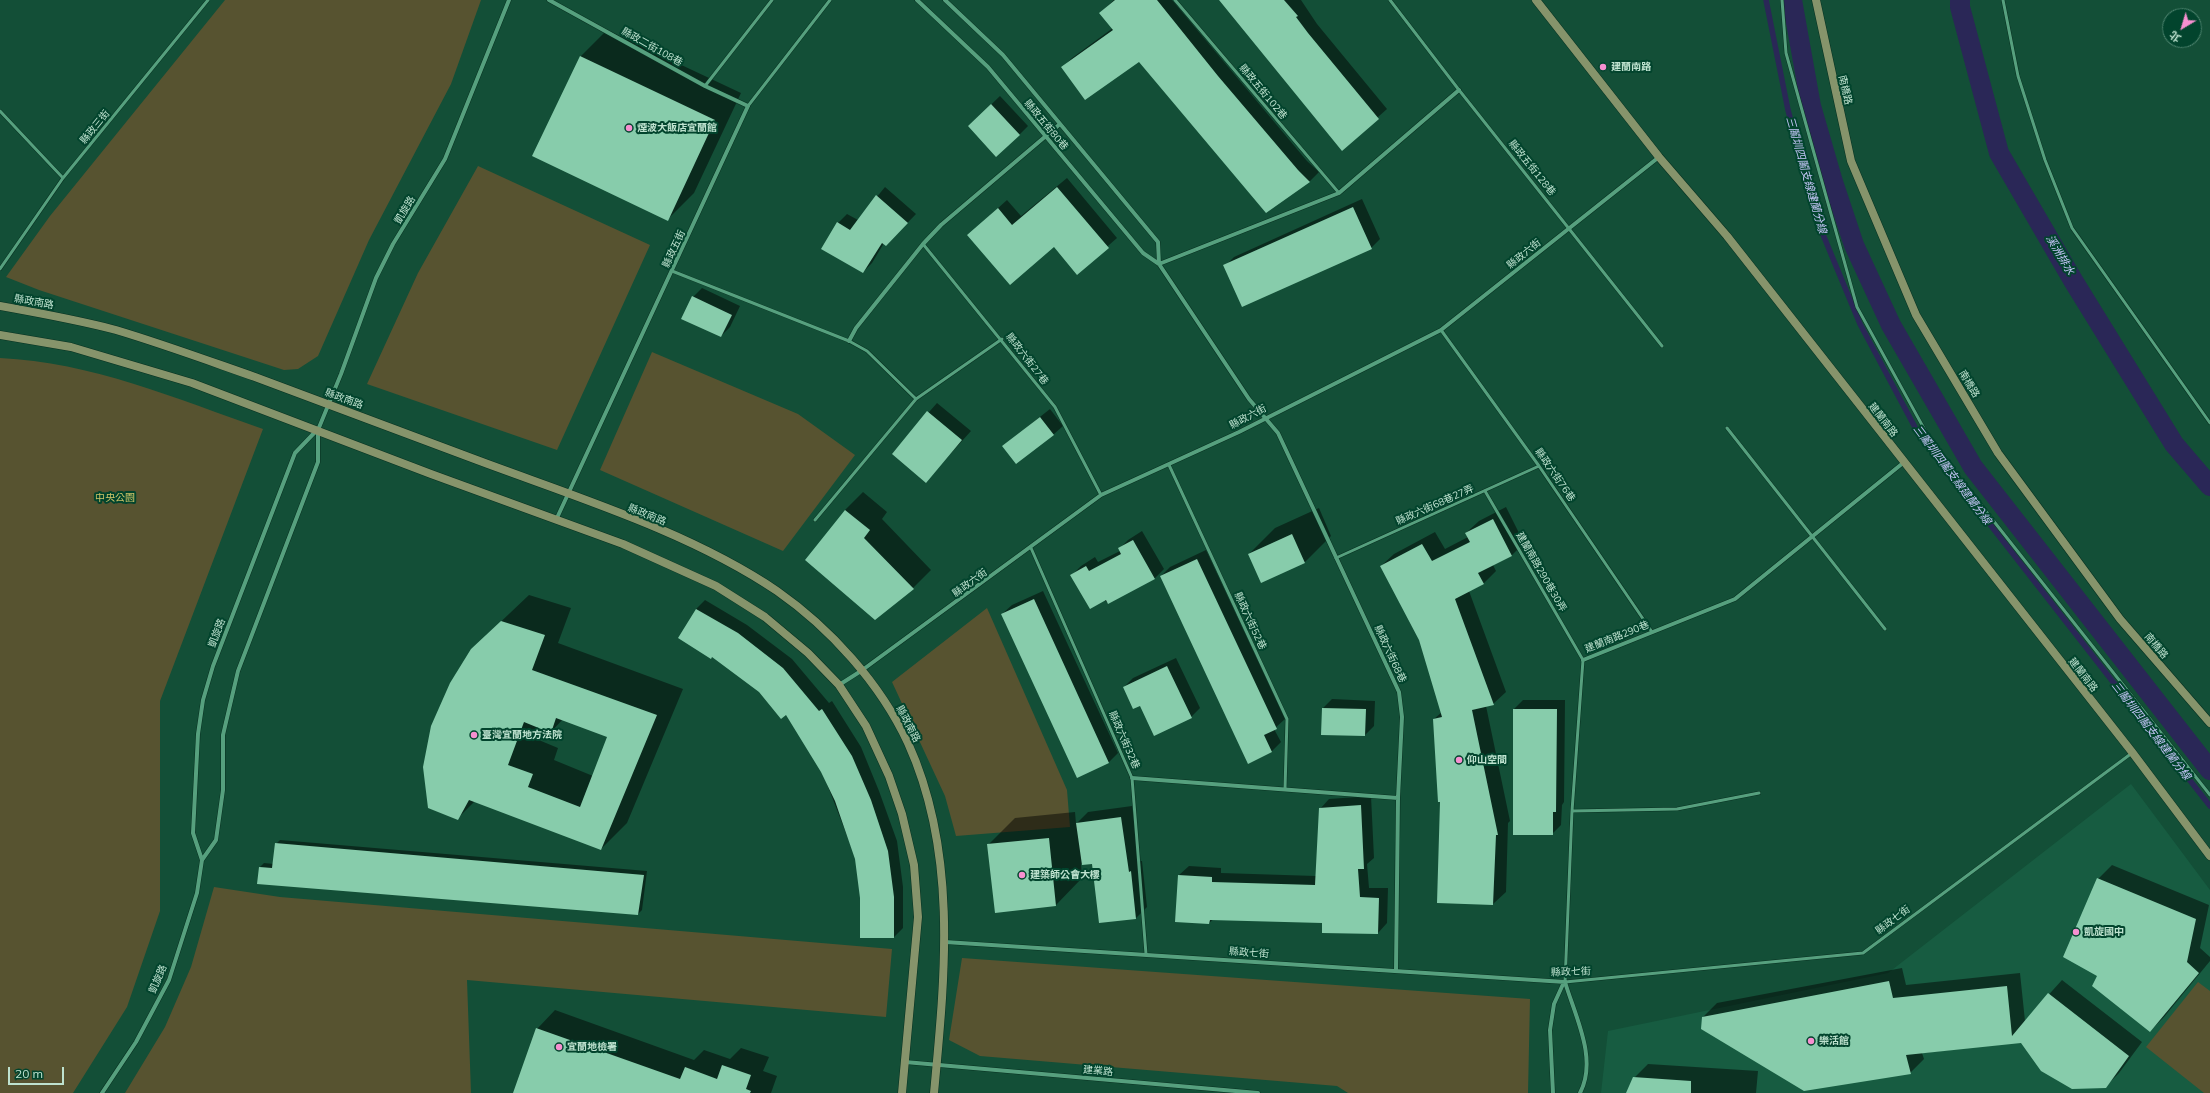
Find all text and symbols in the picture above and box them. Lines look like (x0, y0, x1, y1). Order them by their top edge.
north arrow (2162, 8, 2202, 48)
street label: 縣政二街108巷 (619, 25, 685, 69)
text: 北 (2167, 28, 2184, 46)
place label: 建蘭南路 (1611, 61, 1651, 73)
street label: 縣政五街102巷 (1237, 62, 1289, 122)
marker: 建蘭南路 (1598, 62, 1608, 72)
street label: 南橋路 (1836, 74, 1854, 106)
street label: 縣政五街80巷 (1021, 97, 1071, 153)
street label: 縣政三街 (78, 108, 112, 146)
water label: 三鬮圳四鬮支線建蘭分線 (1783, 115, 1829, 235)
place label: 煙波大飯店宜蘭館 (637, 122, 717, 134)
marker: 煙波大飯店宜蘭館 (624, 123, 634, 133)
street label: 縣政五街128巷 (1506, 138, 1558, 198)
street label: 凱旋路 (392, 194, 418, 226)
street label: 縣政五街 (660, 228, 688, 270)
water label: 溪洲排水 (2043, 233, 2077, 277)
street label: 縣政六街 (1505, 237, 1543, 271)
street label: 縣政南路 (13, 293, 55, 311)
street label: 縣政六街27巷 (1003, 331, 1051, 387)
street label: 南橋路 (1956, 368, 1982, 400)
street label: 縣政南路 (323, 387, 365, 411)
street label: 建蘭南路 (1866, 401, 1900, 439)
street label: 縣政六街 (1228, 402, 1268, 432)
water label: 三鬮圳四鬮支線建蘭分線 (1910, 423, 1994, 527)
street label: 縣政六街76巷 (1532, 446, 1578, 504)
street label: 縣政六街68巷27弄 (1394, 482, 1476, 528)
park label: 中央公園 (95, 492, 135, 504)
street label: 縣政南路 (626, 502, 668, 528)
street label: 建蘭南路290巷30弄 (1513, 530, 1569, 614)
street label: 縣政六街 (950, 566, 990, 600)
street label: 縣政六街52巷 (1231, 590, 1269, 652)
street label: 凱旋路 (206, 617, 228, 649)
street label: 建蘭南路290巷 (1583, 619, 1651, 655)
street label: 縣政六街68巷 (1371, 623, 1409, 685)
street label: 南橋路 (2142, 631, 2170, 661)
street label: 建蘭南路 (2066, 656, 2100, 694)
water label: 三鬮圳四鬮支線建蘭分線 (2109, 679, 2193, 783)
street label: 縣政南路 (893, 704, 923, 744)
street label: 縣政六街32巷 (1106, 709, 1142, 771)
place label: 臺灣宜蘭地方法院 (482, 729, 562, 741)
marker: 臺灣宜蘭地方法院 (469, 730, 479, 740)
place label: 仰山空間 (1467, 754, 1507, 766)
marker: 仰山空間 (1454, 755, 1464, 765)
place label: 建築師公會大樓 (1030, 869, 1100, 881)
marker: 建築師公會大樓 (1017, 870, 1027, 880)
street label: 縣政七街 (1873, 903, 1913, 937)
place label: 凱旋國中 (2084, 926, 2124, 938)
marker: 凱旋國中 (2071, 927, 2081, 937)
street label: 縣政七街 (1229, 946, 1269, 960)
street label: 凱旋路 (146, 963, 170, 995)
street label: 縣政七街 (1551, 965, 1591, 979)
place label: 樂活館 (1819, 1035, 1849, 1047)
marker: 樂活館 (1806, 1036, 1816, 1046)
place label: 宜蘭地檢署 (567, 1041, 617, 1053)
marker: 宜蘭地檢署 (554, 1042, 564, 1052)
scale bar (10, 1059, 66, 1085)
street label: 建業路 (1083, 1064, 1113, 1078)
text: 20 m (15, 1066, 43, 1081)

